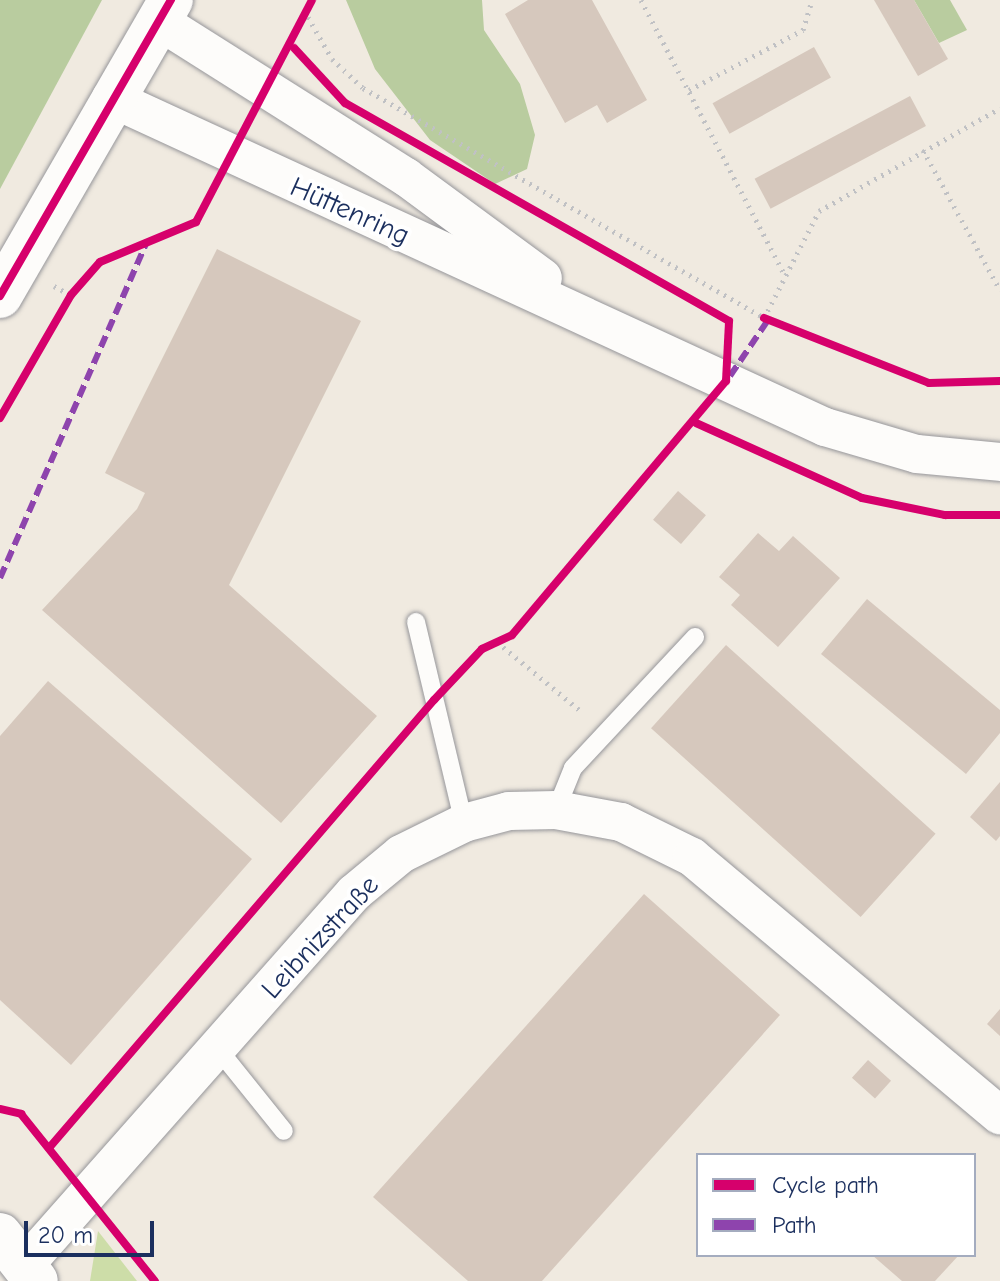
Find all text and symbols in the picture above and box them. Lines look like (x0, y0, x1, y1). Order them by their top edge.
street label: Hüttenring (285, 170, 415, 252)
street label: Leibnizstraße (254, 868, 386, 1006)
legend (696, 1153, 976, 1257)
text: Cycle path (772, 1171, 879, 1199)
scale bar (28, 1205, 158, 1255)
text: Path (772, 1211, 817, 1239)
text: 20 m (38, 1221, 93, 1249)

